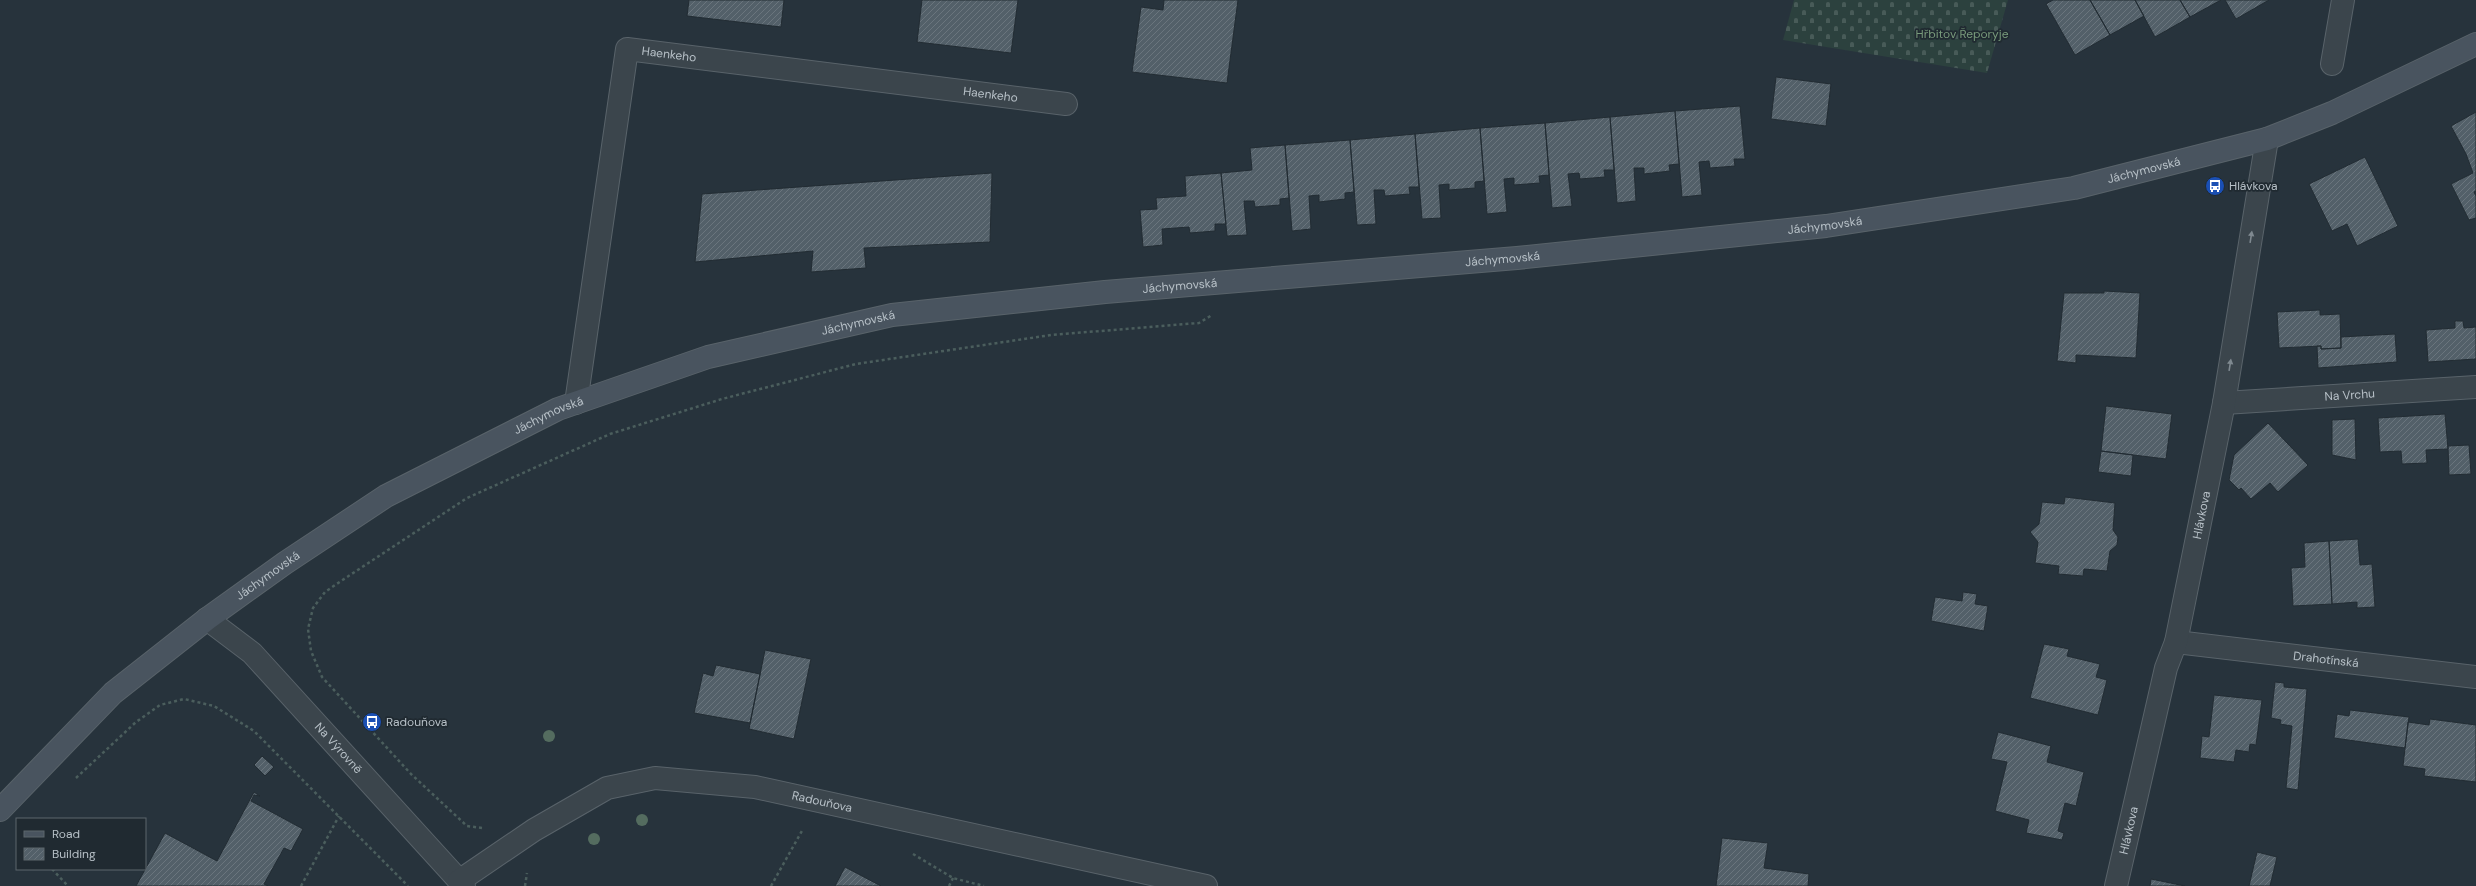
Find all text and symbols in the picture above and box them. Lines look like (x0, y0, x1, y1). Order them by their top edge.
park label: Hřbitov Řeporyje (1916, 26, 2009, 42)
street label: Haenkeho (641, 43, 697, 66)
street label: Haenkeho (962, 83, 1019, 106)
street label: Jáchymovská (2106, 153, 2182, 187)
bus stop icon: Hlávkova (2204, 175, 2226, 197)
place label: Hlávkova (2229, 178, 2277, 194)
street label: Jáchymovská (1787, 213, 1863, 238)
one-way arrow (2248, 231, 2254, 243)
street label: Jáchymovská (1465, 248, 1541, 270)
street label: Jáchymovská (1142, 275, 1218, 297)
street label: Jáchymovská (820, 307, 896, 339)
one-way arrow (2227, 359, 2233, 371)
street label: Na Vrchu (2324, 385, 2376, 405)
street label: Jáchymovská (511, 393, 585, 438)
street label: Hlávkova (2189, 490, 2214, 540)
street label: Jáchymovská (233, 547, 303, 604)
street label: Drahotínská (2292, 648, 2360, 671)
bus stop icon: Radouňova (361, 711, 383, 733)
place label: Radouňova (386, 714, 447, 730)
street label: Na Výrovně (311, 719, 366, 777)
street label: Radouňova (790, 787, 854, 816)
street label: Hlávkova (2116, 805, 2142, 856)
legend (16, 818, 146, 870)
text: Road (52, 826, 80, 842)
text: Building (52, 846, 96, 862)

